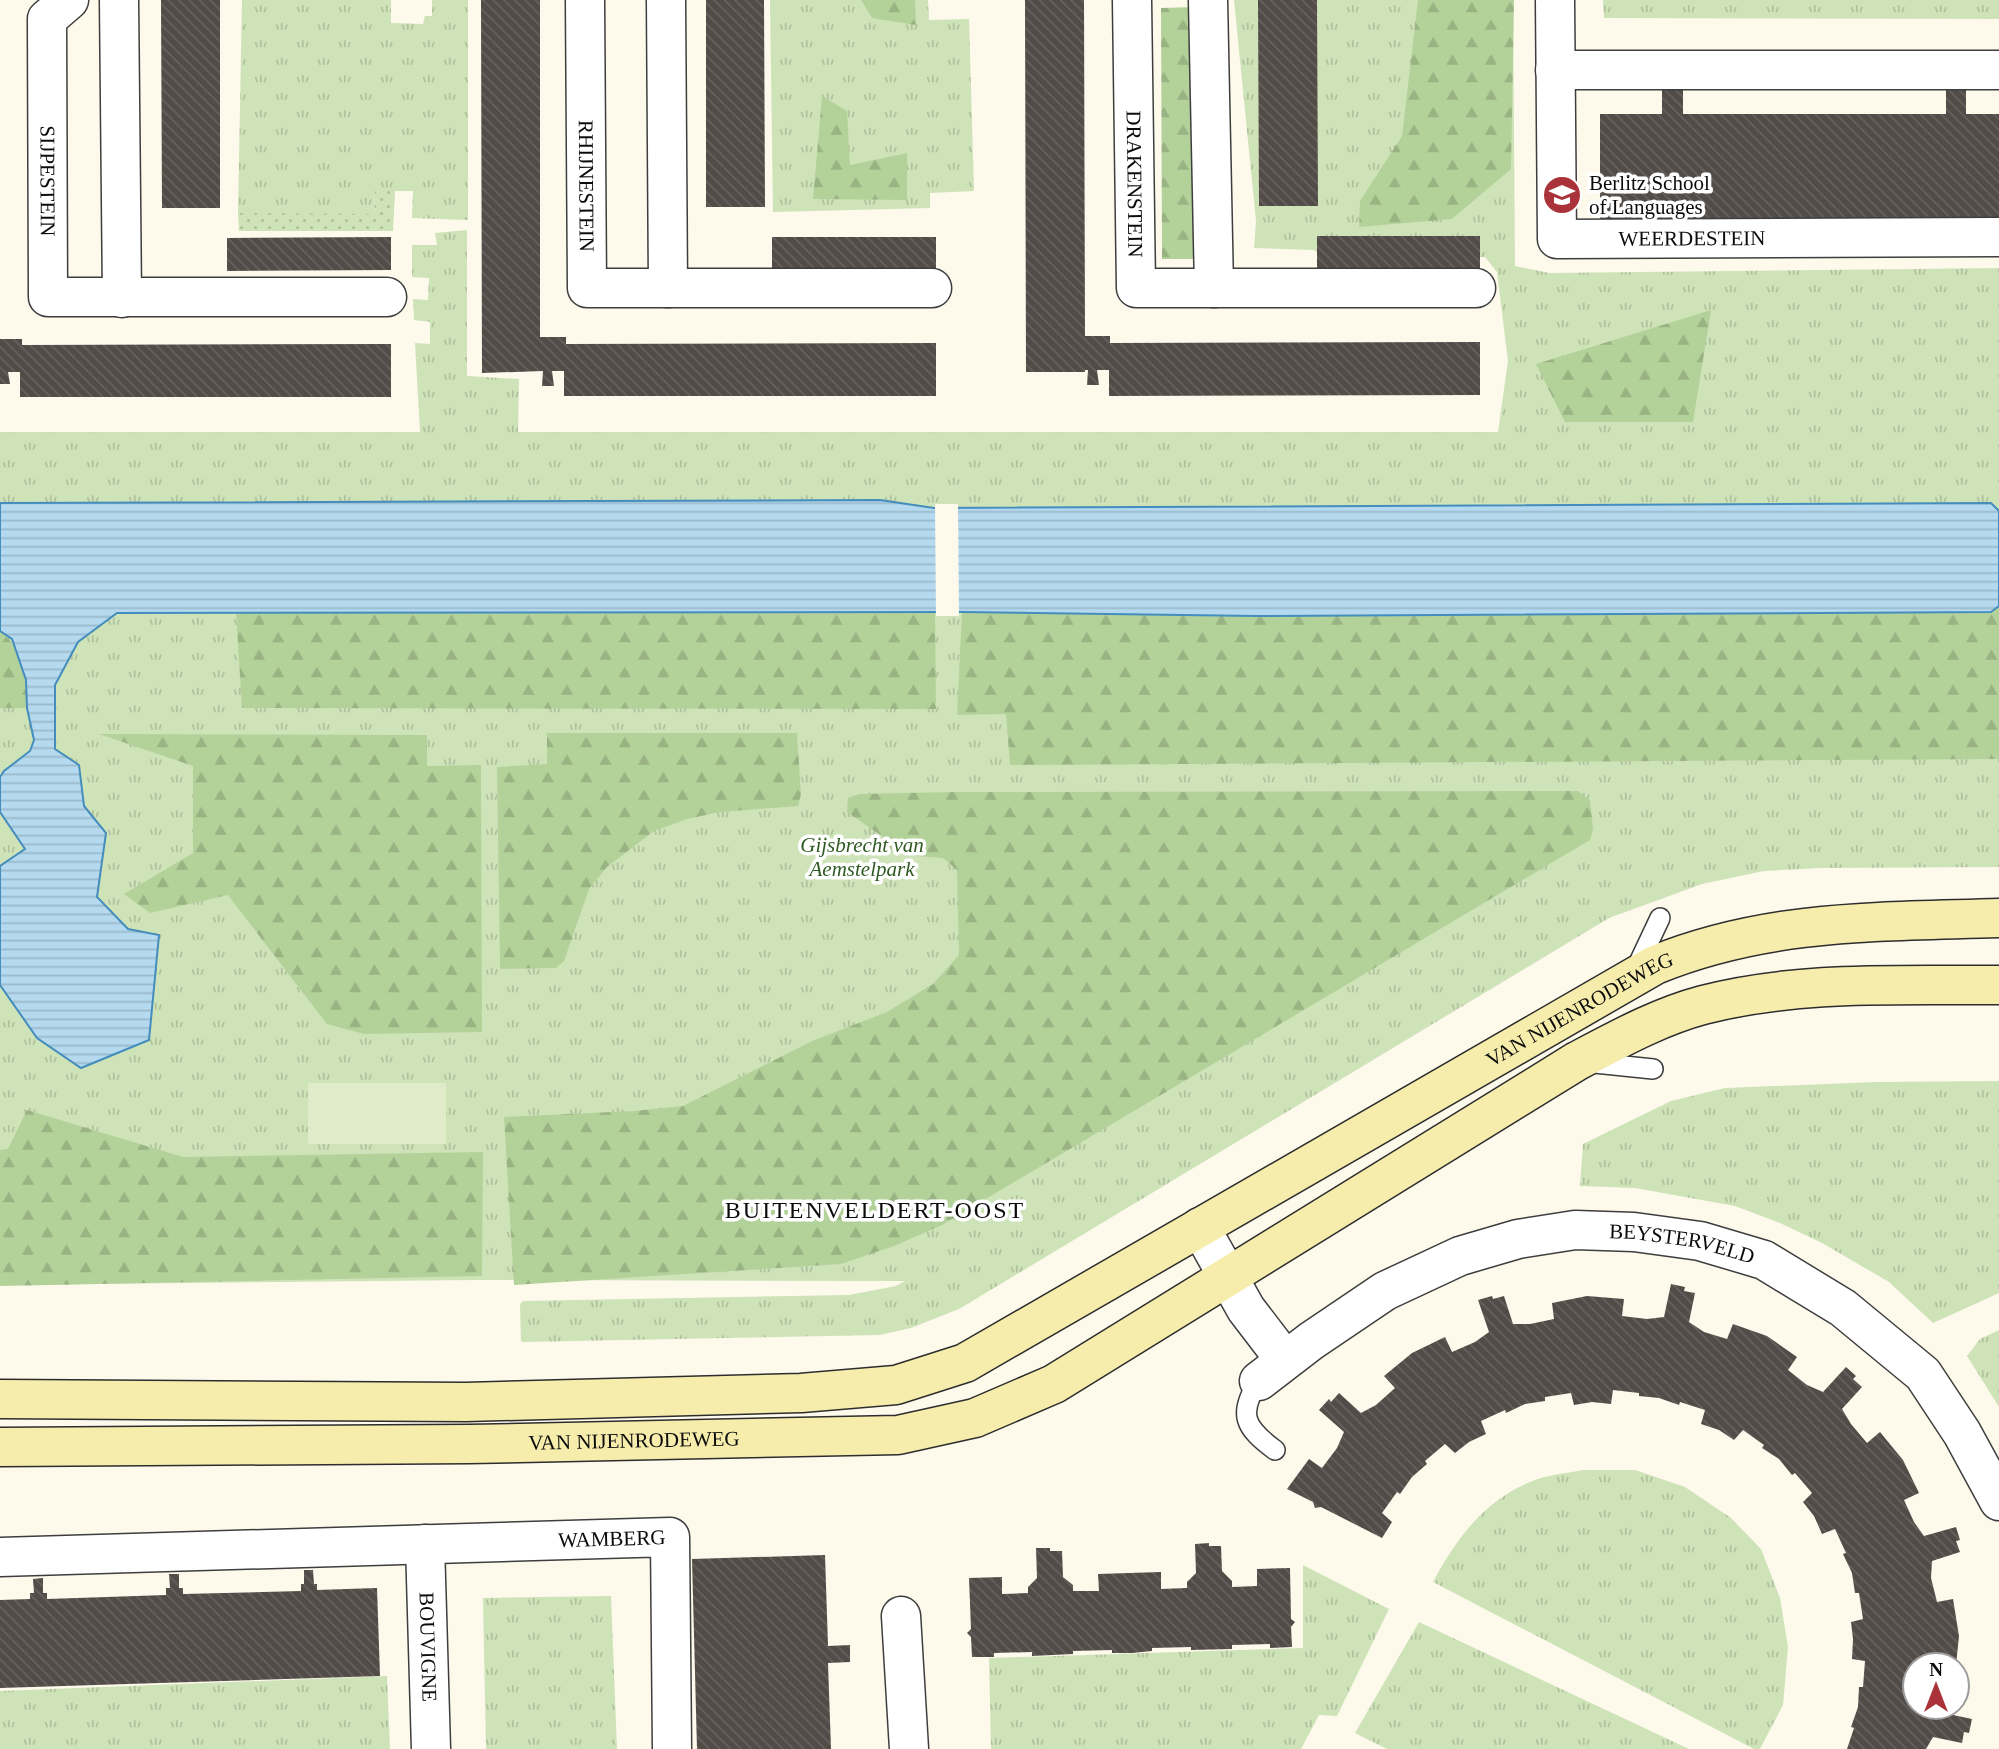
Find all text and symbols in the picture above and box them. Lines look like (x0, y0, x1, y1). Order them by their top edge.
street label: DRAKENSTEIN (1122, 110, 1148, 258)
street label: RHIJNESTEIN (574, 120, 599, 252)
street label: SIJPESTEIN (35, 125, 60, 236)
place label: Berlitz School of Languages (1589, 171, 1710, 219)
school or university icon: Berlitz School of Languages (1541, 174, 1583, 216)
street label: WEERDESTEIN (1618, 226, 1766, 251)
park label: Gijsbrecht van Aemstelpark (800, 833, 924, 881)
street label: VAN NIJENRODEWEG (1482, 947, 1676, 1072)
district label: BUITENVELDERT-OOST (725, 1197, 1025, 1223)
street label: BEYSTERVELD (1609, 1219, 1757, 1269)
street label: VAN NIJENRODEWEG (528, 1426, 740, 1455)
street label: WAMBERG (558, 1525, 666, 1552)
street label: BOUVIGNE (414, 1592, 442, 1702)
north arrow (1901, 1651, 1971, 1721)
text: N (1929, 1659, 1943, 1680)

